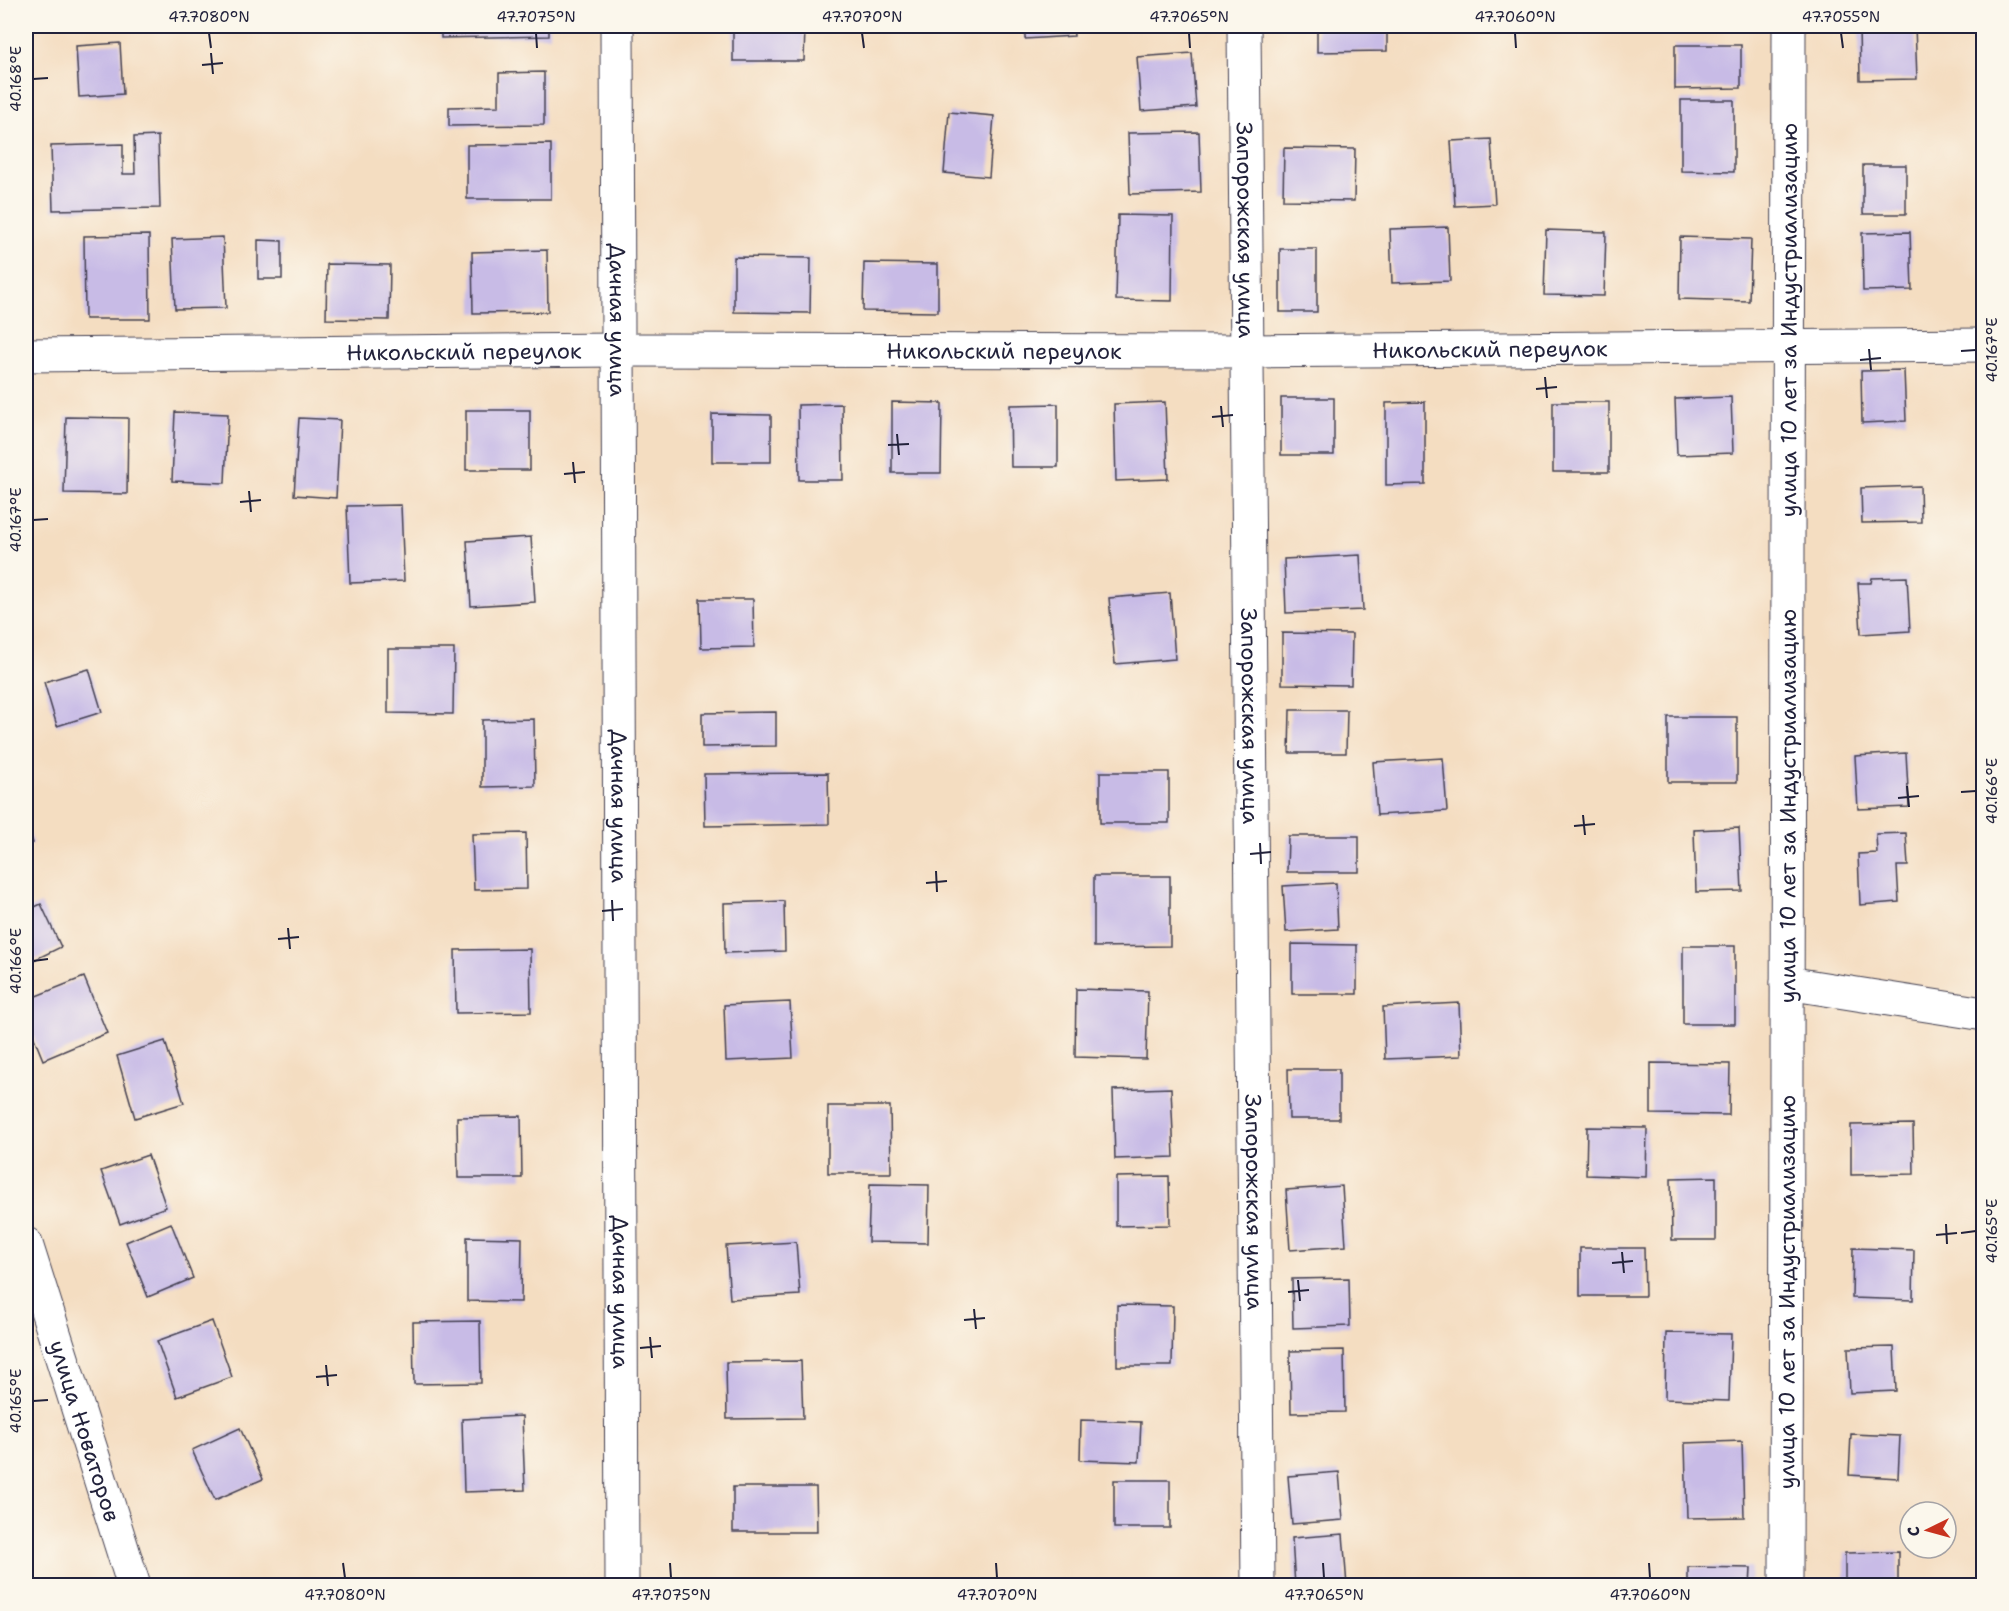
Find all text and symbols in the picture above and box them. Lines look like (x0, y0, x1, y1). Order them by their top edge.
text: 47.7080°N (168, 7, 250, 27)
text: 47.7075°N (496, 7, 576, 27)
text: 47.7070°N (822, 7, 902, 27)
text: 47.7065°N (1149, 7, 1229, 27)
text: 47.7060°N (1474, 7, 1556, 27)
text: 47.7055°N (1802, 7, 1880, 27)
text: 40.168°E (6, 46, 26, 112)
street label: Запорожская улица (1230, 122, 1261, 339)
street label: улица 10 лет за Индустриализацию (1774, 123, 1803, 517)
street label: Дачная улица (603, 243, 633, 397)
text: 40.167°E (1982, 317, 2002, 383)
street label: Никольский переулок (1372, 334, 1608, 364)
street label: Никольский переулок (346, 336, 582, 367)
street label: Никольский переулок (886, 336, 1122, 365)
text: 40.167°E (6, 487, 26, 553)
street label: Запорожская улица (1235, 608, 1266, 824)
street label: улица 10 лет за Индустриализацию (1773, 609, 1802, 1003)
street label: Дачная улица (605, 729, 634, 883)
text: 40.166°E (1982, 758, 2002, 824)
text: 40.166°E (6, 928, 26, 994)
street label: Запорожская улица (1239, 1094, 1270, 1310)
street label: улица 10 лет за Индустриализацию (1772, 1095, 1801, 1489)
text: 40.165°E (1982, 1199, 2002, 1263)
street label: Дачная улица (606, 1215, 636, 1369)
street label: улица Новаторов (43, 1336, 127, 1525)
text: 40.165°E (6, 1369, 26, 1433)
north arrow (1898, 1500, 1958, 1560)
text: С (1903, 1525, 1924, 1537)
text: 47.7080°N (304, 1585, 386, 1605)
text: 47.7075°N (631, 1585, 711, 1605)
text: 47.7070°N (957, 1585, 1037, 1605)
text: 47.7065°N (1284, 1585, 1364, 1605)
text: 47.7060°N (1609, 1585, 1691, 1605)

